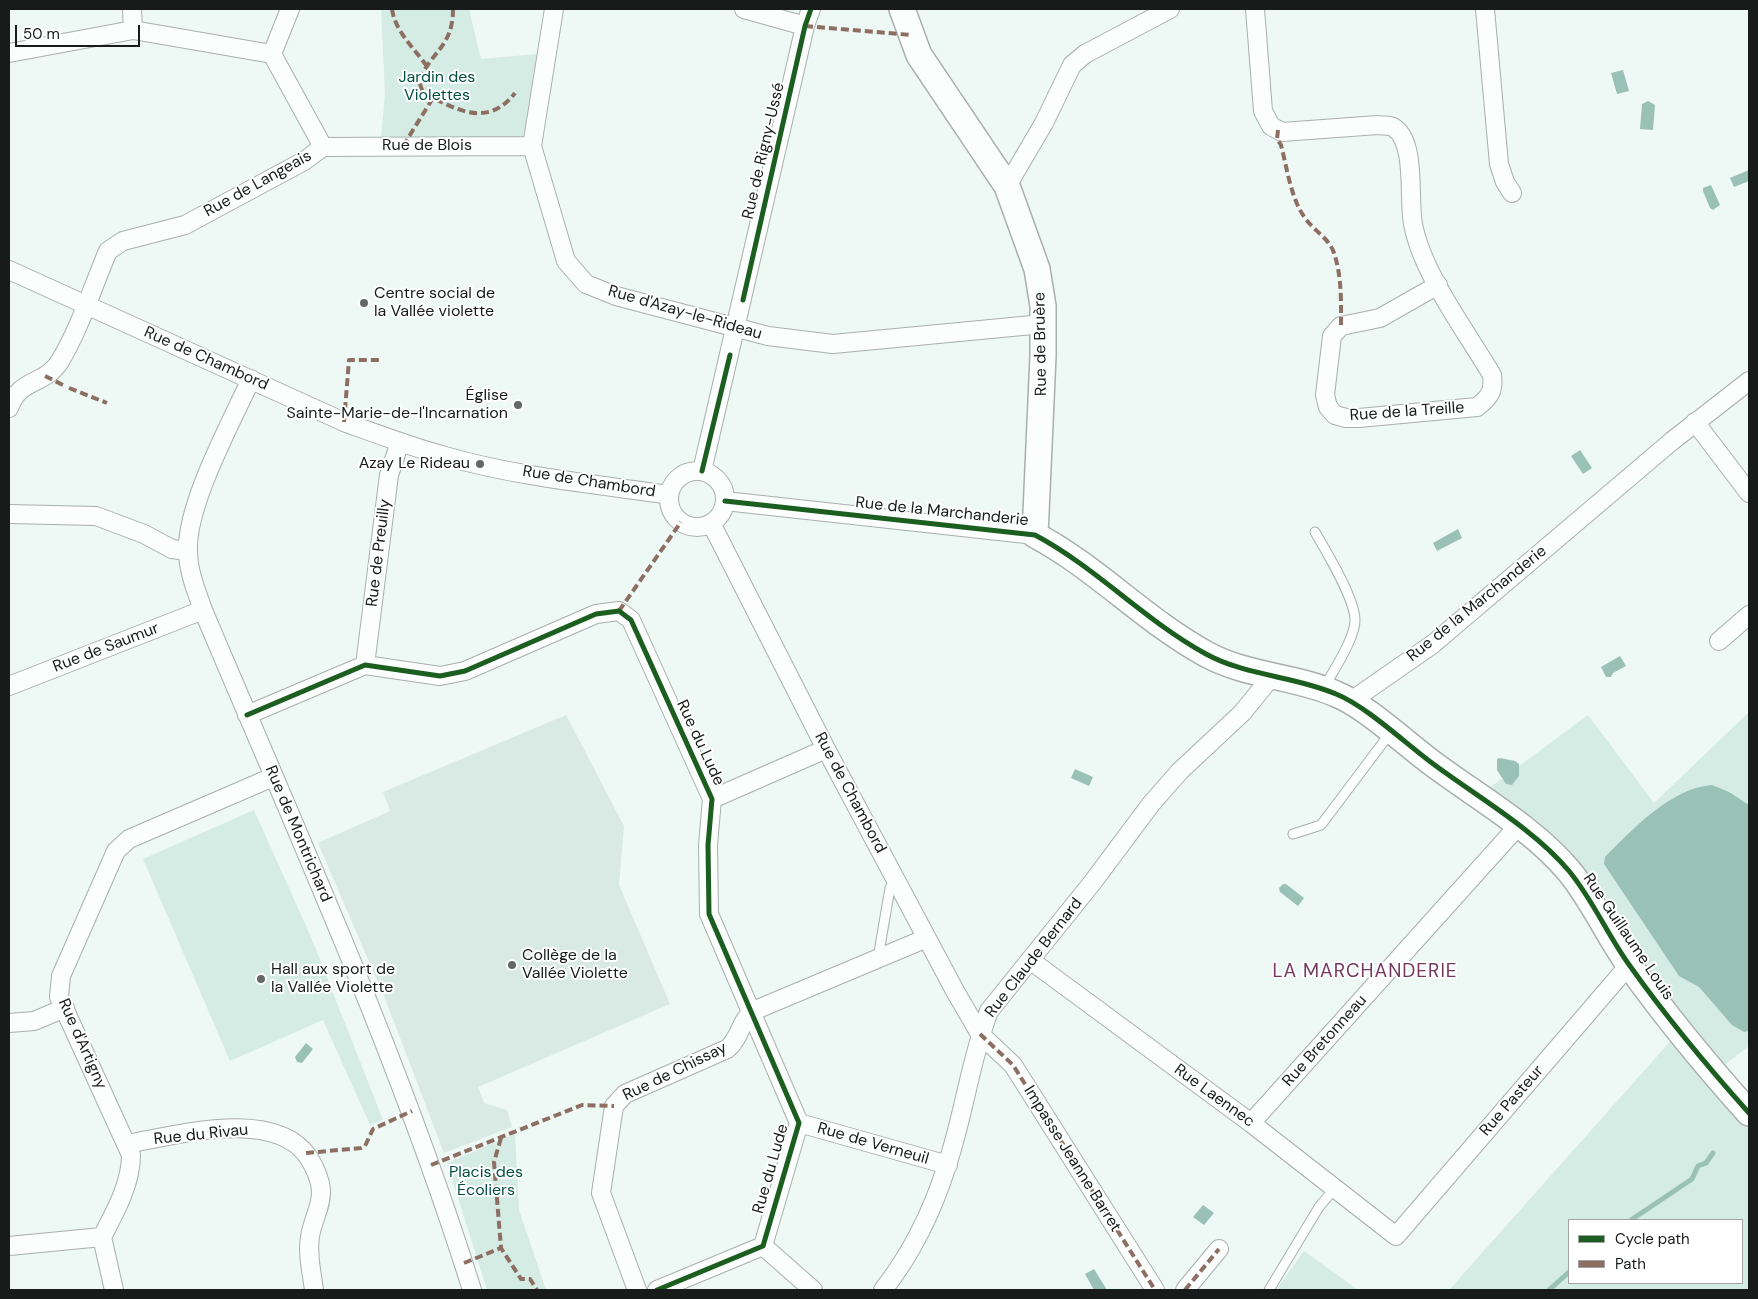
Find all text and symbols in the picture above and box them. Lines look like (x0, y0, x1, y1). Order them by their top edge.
scale bar (18, 15, 142, 47)
text: 50 m (23, 24, 60, 44)
park label: Jardin des Violettes (399, 68, 475, 106)
street label: Rue de Rigny-Ussé (739, 81, 789, 221)
street label: Rue de Blois (382, 136, 472, 156)
street label: Rue de Langeais (201, 147, 315, 221)
street label: Rue d'Azay-le-Rideau (606, 282, 764, 344)
place label: Centre social de la Vallée violette (374, 284, 495, 322)
street label: Rue de Bruère (1030, 292, 1052, 396)
marker: Centre social de la Vallée violette (358, 297, 370, 309)
street label: Rue de Chambord (141, 323, 271, 395)
place label: Église Sainte-Marie-de-l'Incarnation (286, 386, 508, 424)
street label: Rue de la Treille (1349, 398, 1465, 426)
marker: Église Sainte-Marie-de-l'Incarnation (512, 399, 524, 411)
place label: Azay Le Rideau (359, 454, 470, 474)
marker: Azay Le Rideau (474, 458, 486, 470)
street label: Rue de Chambord (521, 462, 657, 502)
street label: Rue de la Marchanderie (855, 493, 1029, 531)
street label: Rue de Preuilly (363, 498, 395, 608)
street label: Rue de la Marchanderie (1403, 542, 1551, 666)
street label: Rue de Saumur (50, 619, 162, 677)
street label: Rue du Lude (672, 697, 728, 789)
street label: Rue de Chambord (810, 729, 890, 857)
street label: Rue de Montrichard (261, 763, 335, 905)
street label: Rue Guillaume Louis (1579, 870, 1677, 1004)
street label: Rue Claude Bernard (981, 894, 1087, 1022)
place label: Collège de la Vallée Violette (522, 946, 628, 984)
marker: Collège de la Vallée Violette (506, 959, 518, 971)
place label: Hall aux sport de la Vallée Violette (271, 960, 395, 998)
district label: LA MARCHANDERIE (1271, 961, 1459, 983)
marker: Hall aux sport de la Vallée Violette (255, 973, 267, 985)
street label: Rue Bretonneau (1279, 991, 1371, 1091)
street label: Rue d'Artigny (53, 996, 111, 1092)
street label: Rue de Chissay (620, 1039, 730, 1105)
street label: Rue Laennec (1170, 1060, 1258, 1132)
street label: Rue Pasteur (1476, 1062, 1548, 1140)
street label: Impasse Jeanne Barret (1019, 1082, 1125, 1236)
street label: Rue de Verneuil (815, 1119, 931, 1169)
street label: Rue du Rivau (153, 1121, 249, 1149)
street label: Rue du Lude (749, 1122, 793, 1216)
park label: Placis des Écoliers (449, 1163, 523, 1201)
legend (1568, 1219, 1743, 1284)
text: Cycle path (1615, 1229, 1690, 1249)
text: Path (1615, 1254, 1646, 1274)

